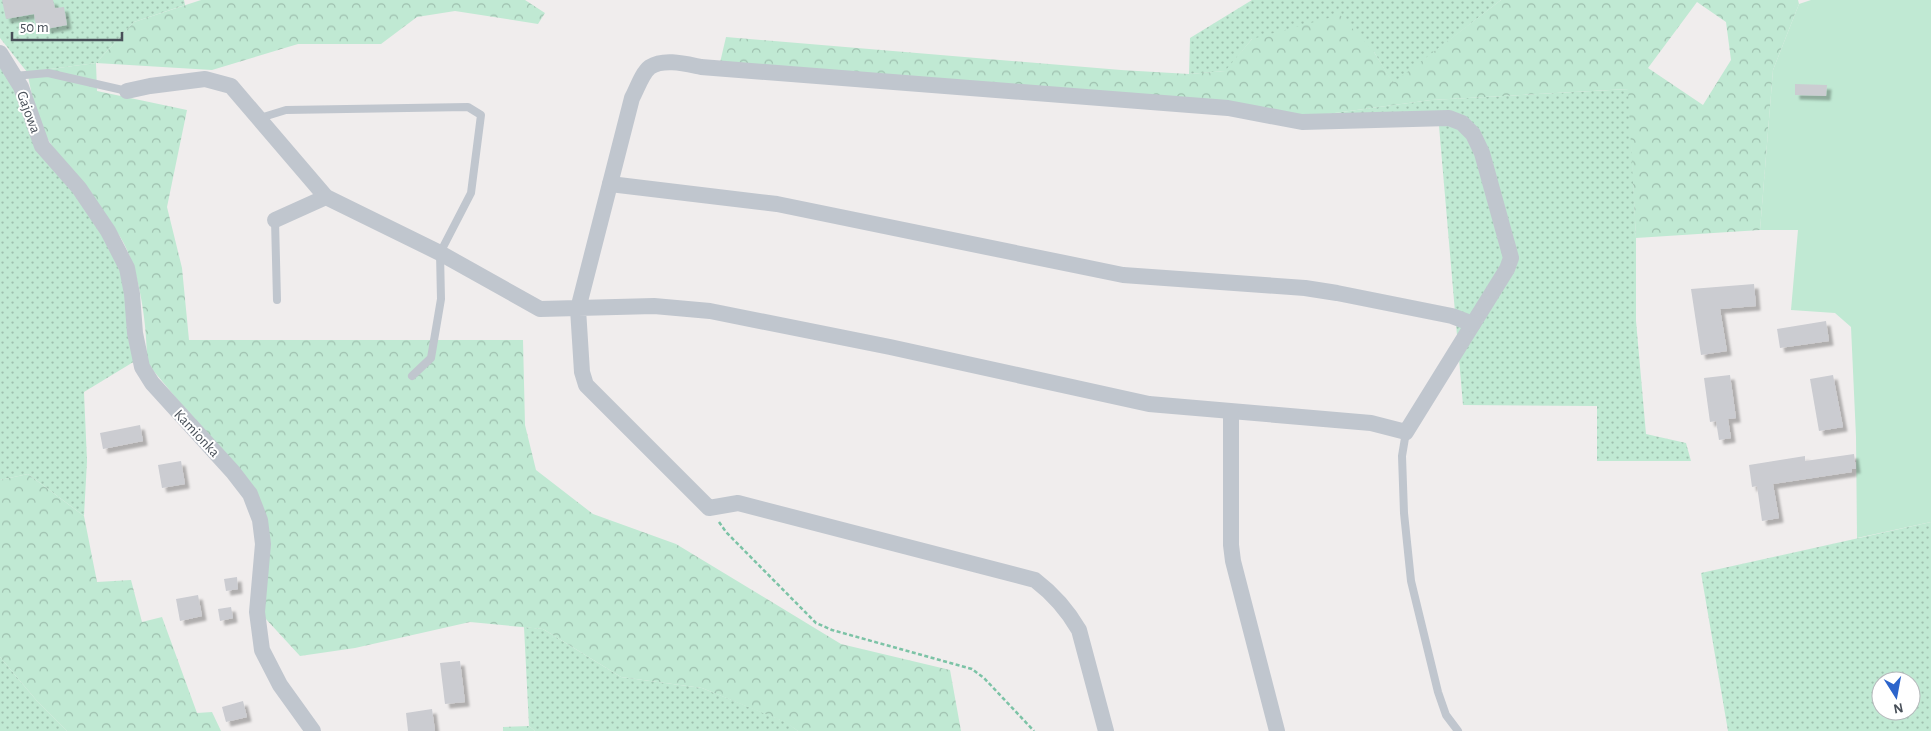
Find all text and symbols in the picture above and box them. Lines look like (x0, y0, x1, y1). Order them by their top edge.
scale bar (12, 10, 122, 42)
text: 50 m (20, 20, 49, 35)
street label: Gajowa (14, 89, 43, 135)
street label: Kamionka (171, 407, 222, 460)
north arrow (1871, 671, 1921, 721)
text: N (1892, 700, 1904, 716)

